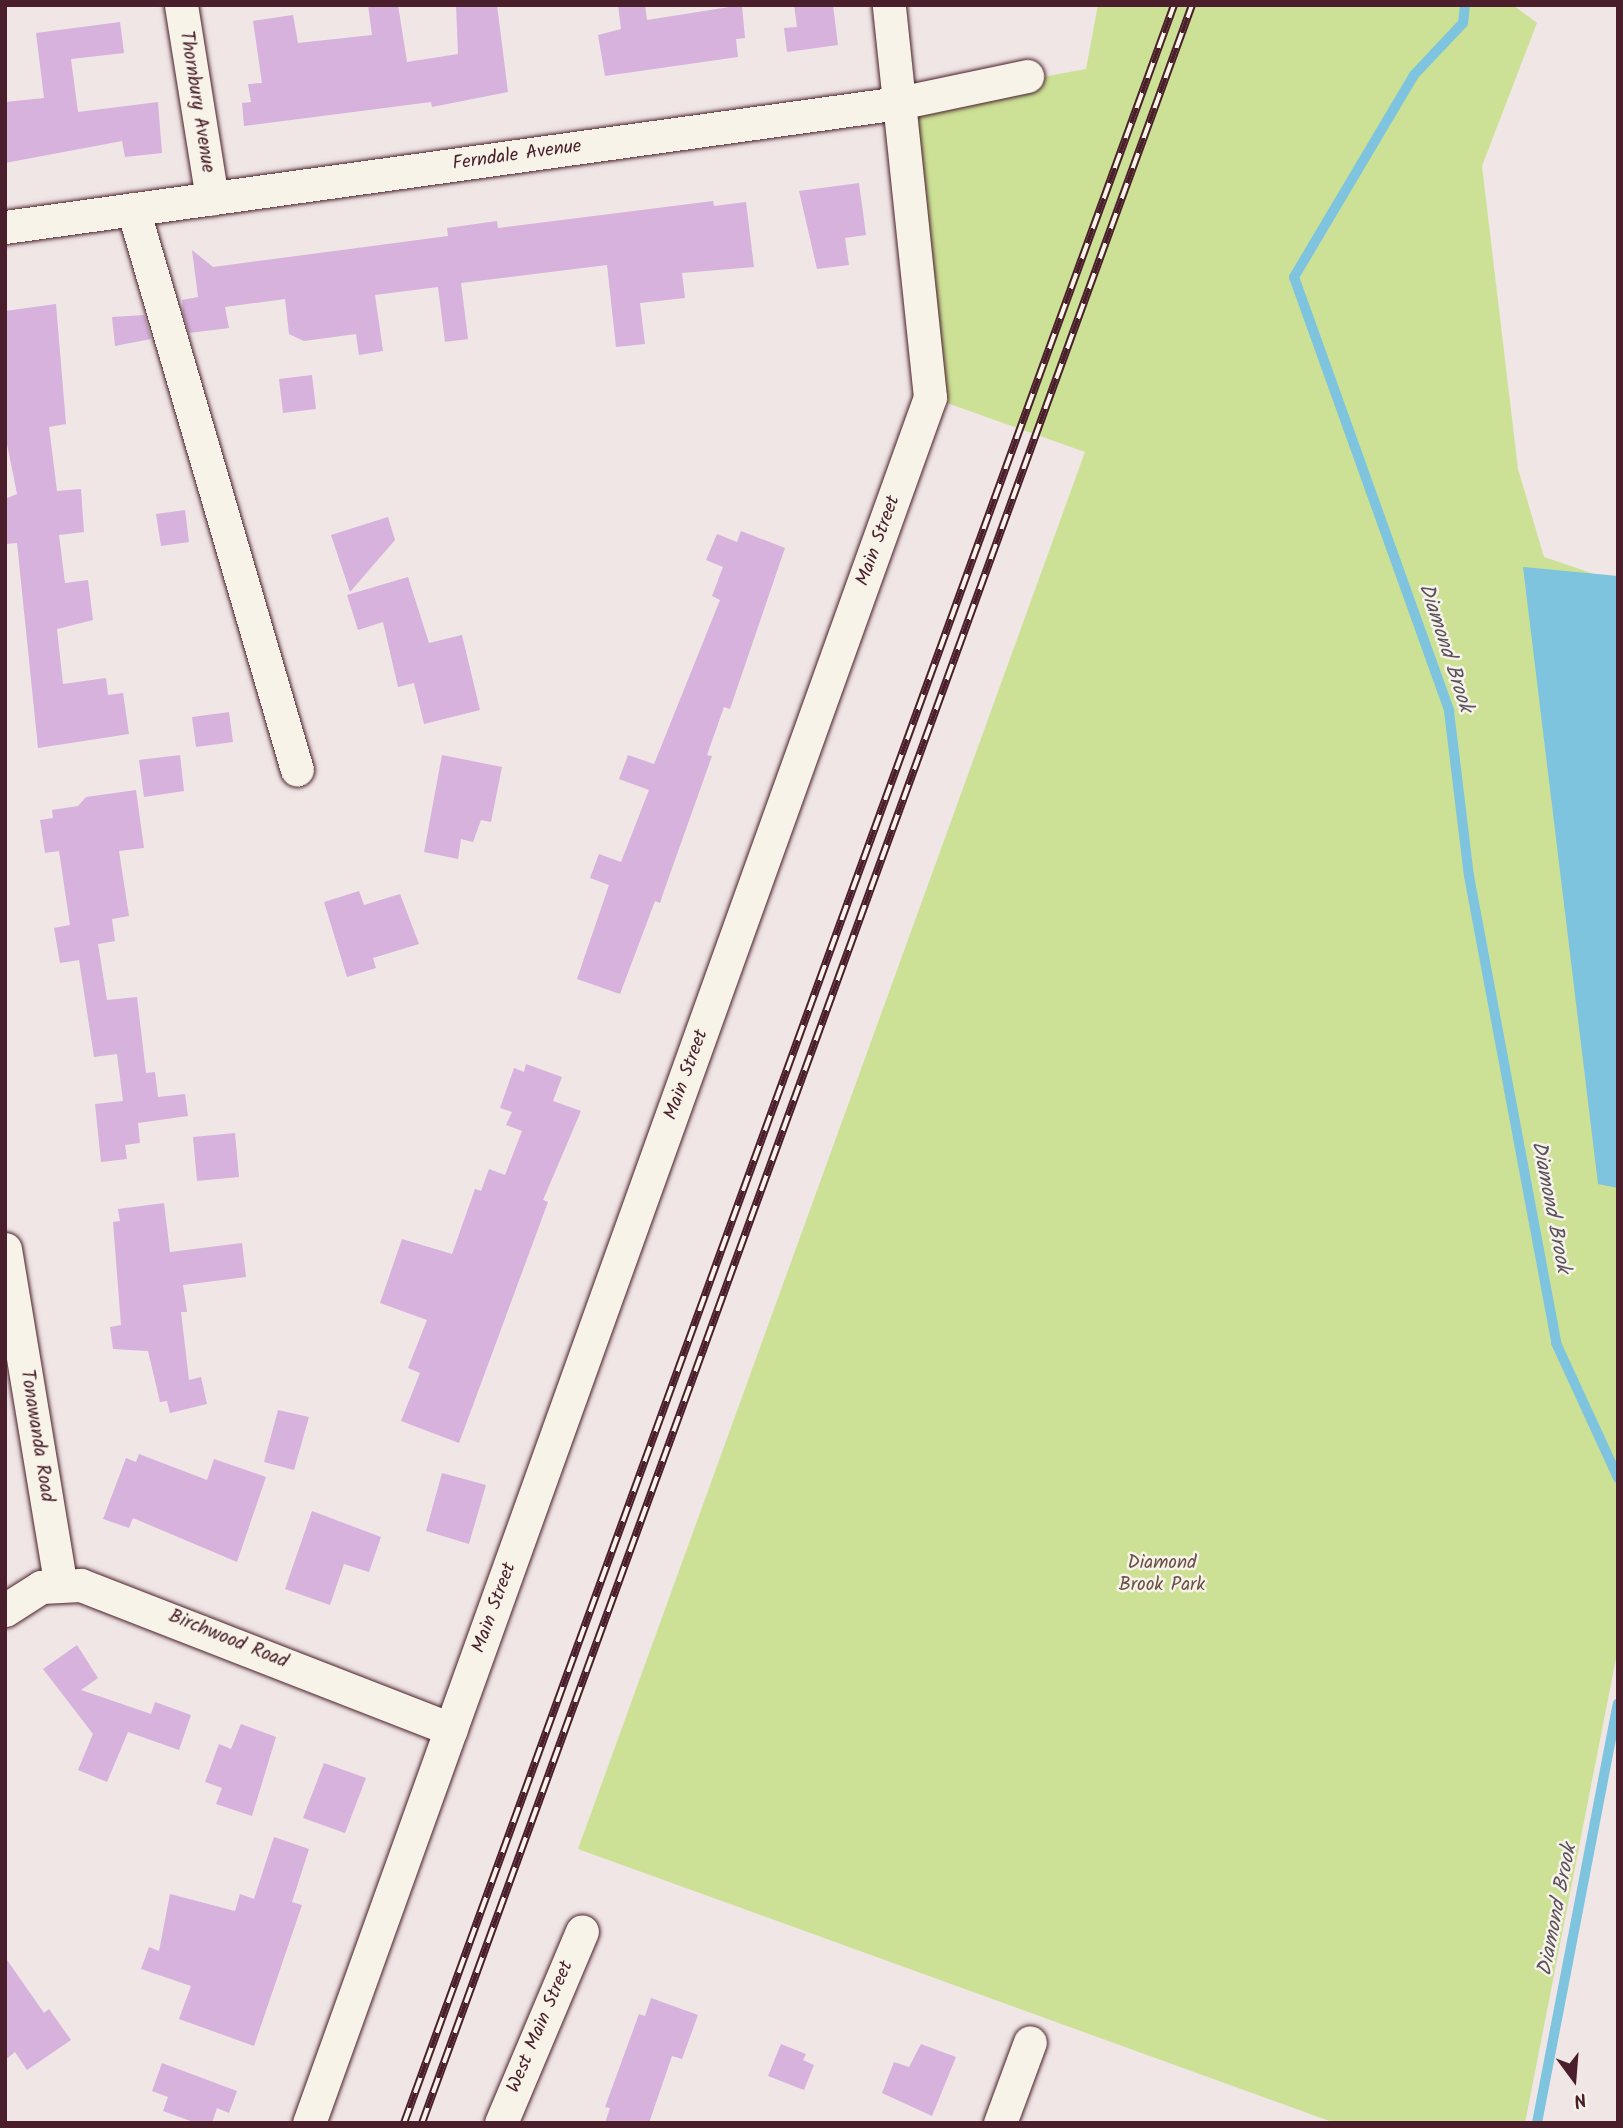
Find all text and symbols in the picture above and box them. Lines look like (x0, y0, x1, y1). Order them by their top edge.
street label: Thornbury Avenue (174, 29, 218, 175)
street label: Ferndale Avenue (451, 136, 583, 176)
street label: Main Street (852, 493, 906, 589)
water label: Diamond Brook (1412, 580, 1478, 716)
street label: Main Street (660, 1027, 714, 1123)
water label: Diamond Brook (1525, 1139, 1575, 1275)
street label: Tonawanda Road (14, 1368, 58, 1504)
park label: Diamond Brook Park (1119, 1553, 1205, 1597)
street label: Main Street (468, 1560, 522, 1656)
street label: Birchwood Road (165, 1606, 291, 1674)
water label: Diamond Brook (1533, 1842, 1583, 1978)
street label: West Main Street (503, 1958, 579, 2096)
north arrow (1539, 2044, 1609, 2114)
text: N (1570, 2083, 1590, 2115)

